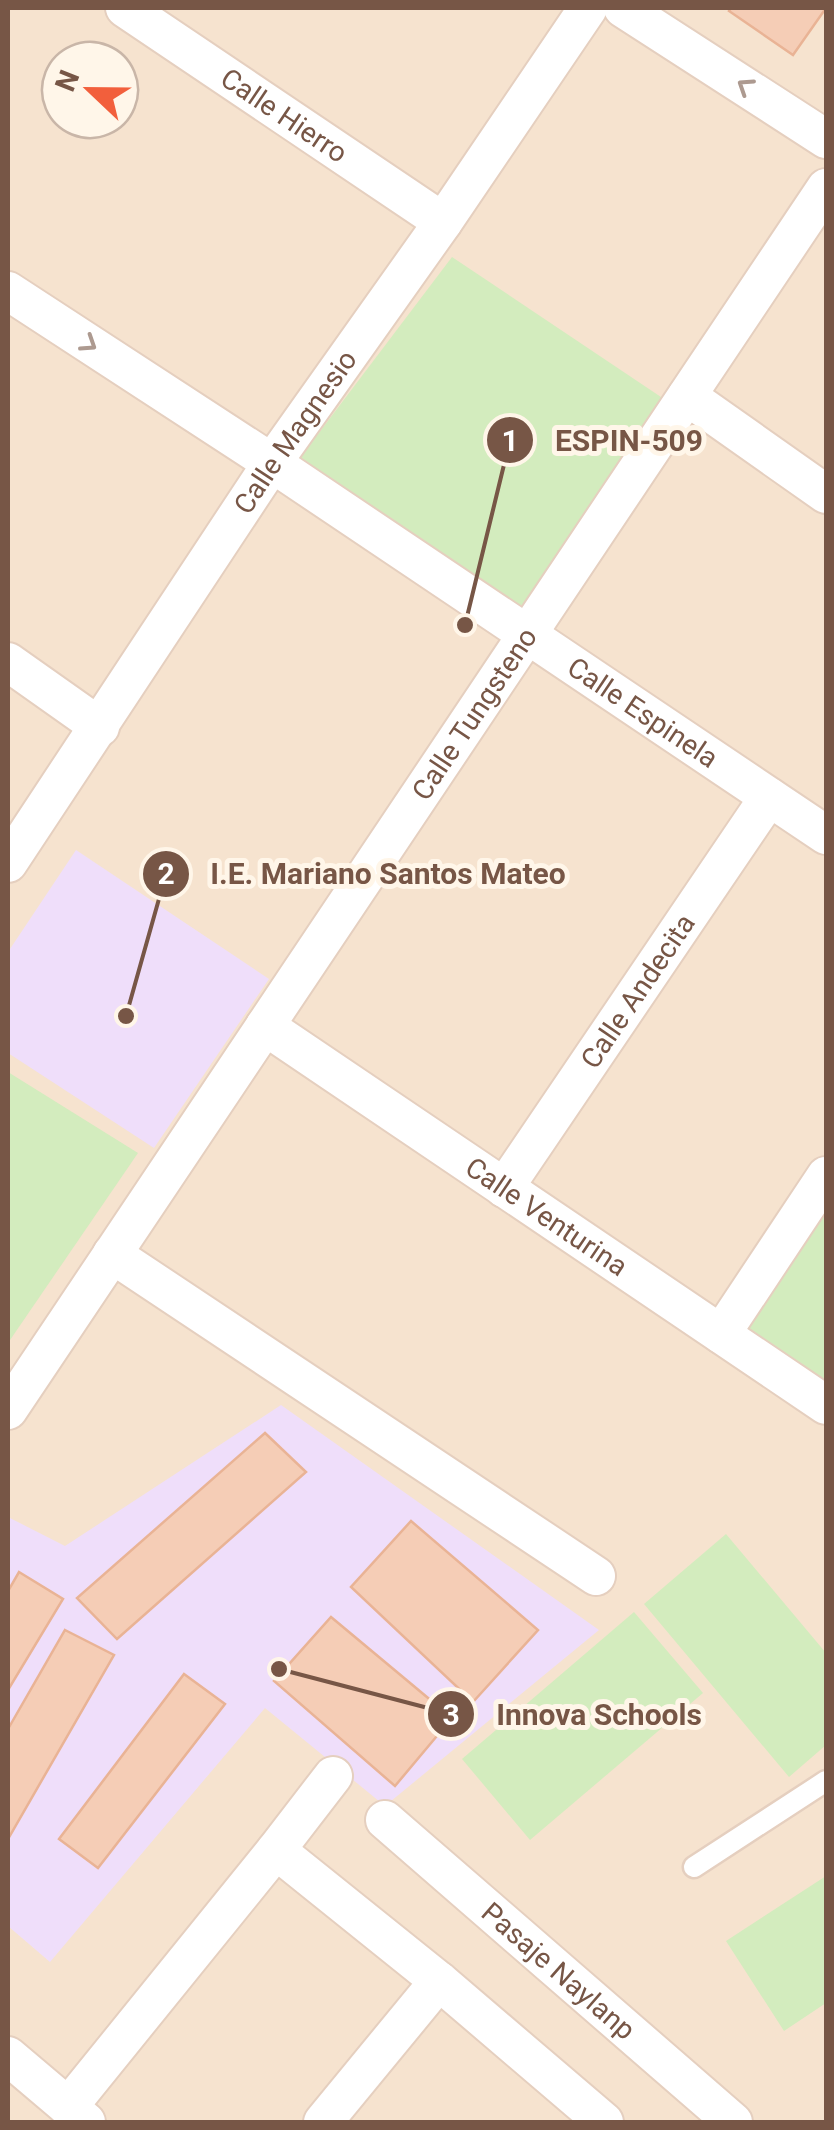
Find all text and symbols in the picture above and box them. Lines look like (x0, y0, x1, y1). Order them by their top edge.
north arrow (40, 40, 140, 140)
street label: Calle Hierro (215, 61, 353, 170)
text: N (48, 65, 86, 96)
one-way arrow (737, 79, 755, 98)
one-way arrow (79, 332, 97, 351)
street label: Calle Magnesio (227, 344, 364, 520)
callout: ESPIN-509 (485, 410, 723, 470)
text: 1 (501, 423, 519, 458)
text: ESPIN-509 (555, 423, 703, 458)
street label: Calle Tungsteno (405, 621, 544, 806)
street label: Calle Espinela (561, 650, 724, 775)
callout: I.E. Mariano Santos Mateo (141, 844, 586, 904)
text: 2 (157, 856, 175, 891)
text: I.E. Mariano Santos Mateo (210, 856, 566, 891)
street label: Calle Andecita (574, 908, 702, 1075)
street label: Calle Venturina (459, 1150, 634, 1283)
callout: Innova Schools (426, 1684, 722, 1744)
text: 3 (442, 1697, 460, 1732)
text: Innova Schools (496, 1697, 702, 1732)
street label: Pasaje Naylanp (475, 1896, 642, 2047)

